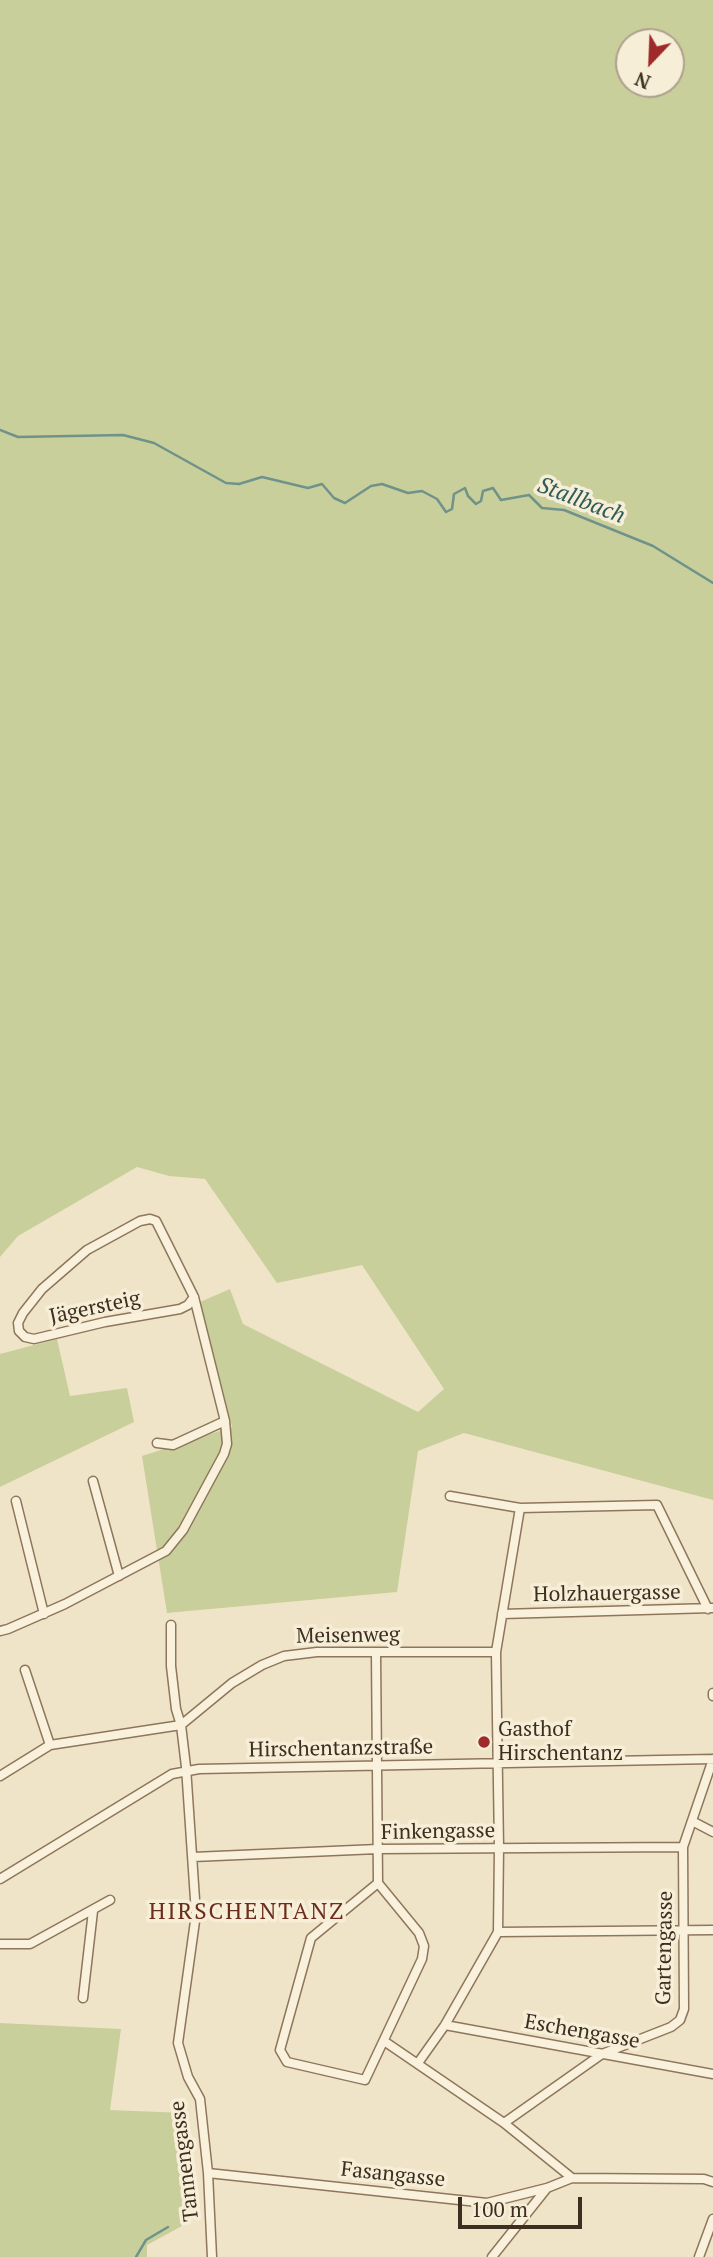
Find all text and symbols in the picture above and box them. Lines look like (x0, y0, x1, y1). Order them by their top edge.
north arrow (615, 28, 685, 98)
text: N (631, 67, 654, 95)
water label: Stallbach (533, 472, 629, 530)
street label: Jägersteig (47, 1286, 143, 1330)
street label: Holzhauergasse (533, 1580, 681, 1608)
street label: Meisenweg (296, 1622, 400, 1650)
place label: Gasthof Hirschentanz (498, 1717, 623, 1767)
marker: Gasthof Hirschentanz (476, 1734, 492, 1750)
street label: Hirschentanzstraße (249, 1735, 433, 1763)
street label: Finkengasse (381, 1818, 495, 1846)
street label: Gartengasse (651, 1891, 679, 2005)
district label: HIRSCHENTANZ (150, 1898, 344, 1926)
street label: Eschengasse (522, 2009, 642, 2055)
street label: Tannengasse (165, 2099, 205, 2223)
street label: Fasangasse (340, 2157, 446, 2193)
scale bar (461, 2184, 585, 2228)
text: 100 m (471, 2195, 528, 2223)

